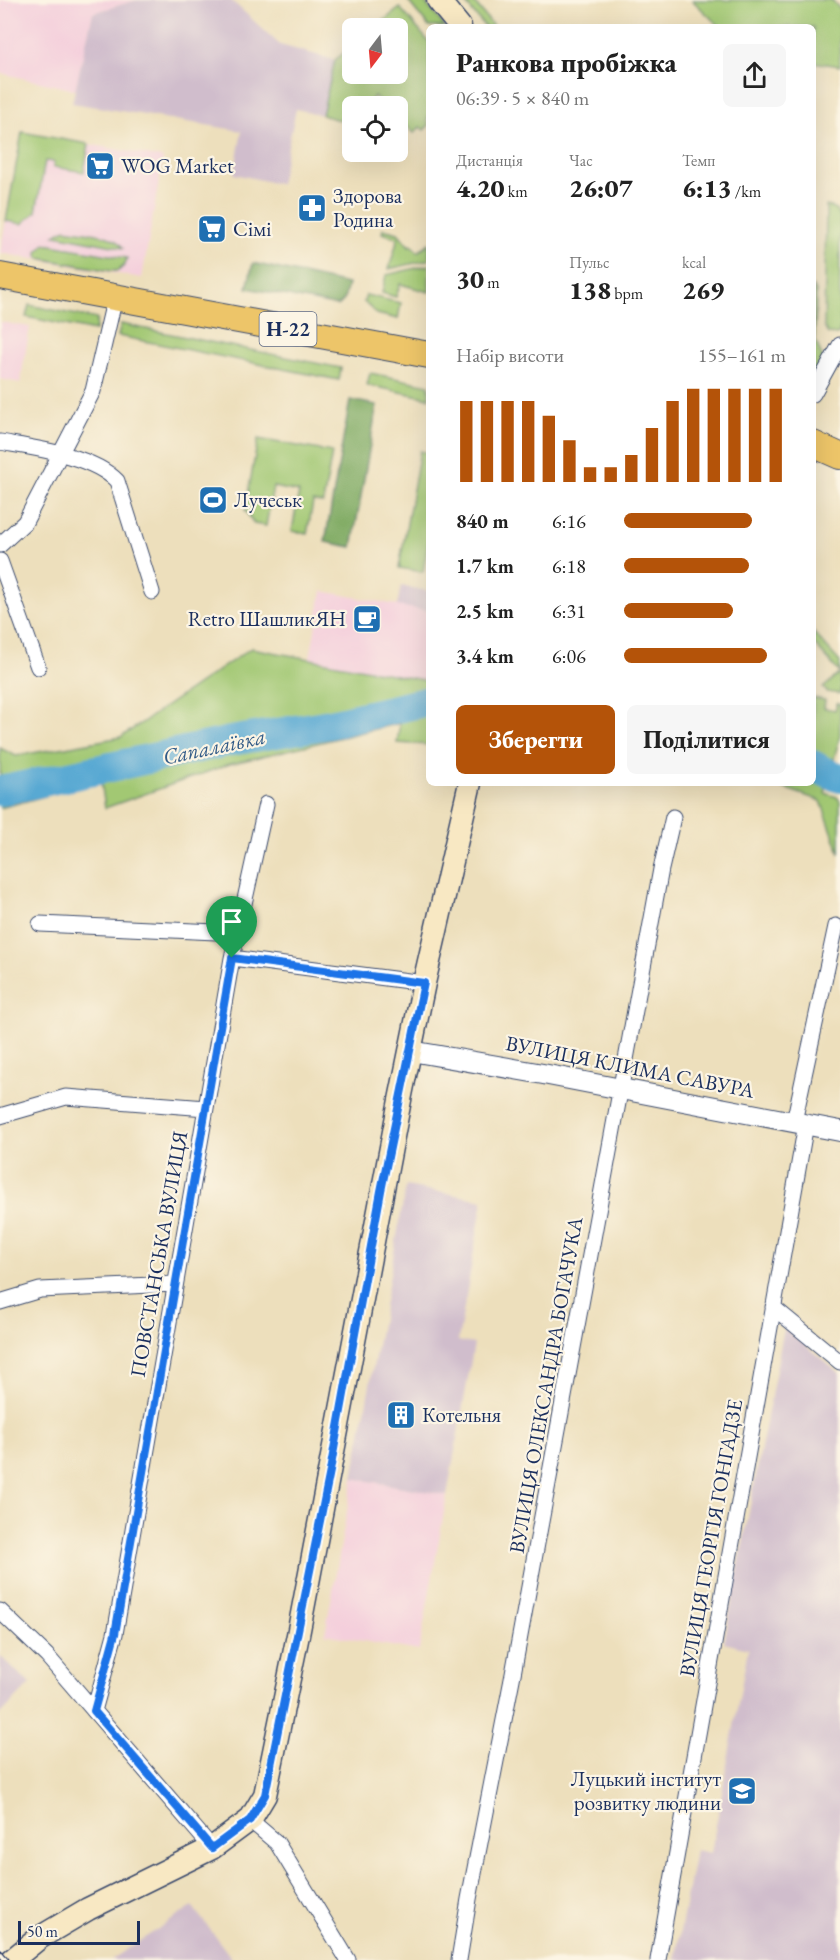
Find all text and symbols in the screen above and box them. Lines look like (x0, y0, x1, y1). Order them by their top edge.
north arrow (342, 18, 408, 84)
map controls (342, 18, 408, 162)
button: share (723, 44, 786, 107)
text: Ранкова пробіжка (456, 45, 676, 80)
text: 06:39 · 5 × 840 m (456, 85, 589, 111)
button: locate (342, 96, 408, 162)
supermarket icon: WOG Market (84, 150, 116, 182)
text: Дистанція (456, 150, 523, 171)
text: Час (569, 150, 593, 171)
text: Темп (682, 150, 715, 171)
place label: WOG Market (121, 152, 234, 179)
text: 4.20 (456, 171, 505, 205)
text: 26:07 (569, 171, 633, 205)
text: 6:13 (682, 171, 732, 205)
text: km (505, 181, 528, 202)
text: /km (732, 181, 761, 202)
place label: Здорова Родина (333, 182, 403, 233)
pharmacy icon: Здорова Родина (296, 192, 328, 224)
supermarket icon: Сімі (196, 213, 228, 245)
place label: Сімі (233, 215, 271, 242)
text: Пульс (569, 252, 610, 273)
text: kcal (682, 252, 706, 273)
text: 30 (456, 262, 484, 296)
text: m (484, 272, 500, 293)
text: 138 (569, 273, 611, 307)
text: 269 (682, 273, 724, 307)
text: bpm (611, 283, 643, 304)
road number: Н-22 (260, 312, 316, 346)
text: Набір висоти (456, 342, 564, 368)
text: 155–161 m (698, 342, 786, 368)
sports icon: Лучеськ (197, 484, 229, 516)
place label: Лучеськ (234, 486, 302, 513)
text: 840 m (456, 508, 509, 534)
text: 6:16 (552, 508, 586, 534)
text: 1.7 km (456, 553, 514, 579)
text: 6:18 (552, 553, 586, 579)
text: 2.5 km (456, 598, 514, 624)
text: 6:31 (552, 598, 586, 624)
cafe icon: Retro ШашликЯН (351, 603, 383, 635)
place label: Retro ШашликЯН (188, 605, 346, 632)
text: 3.4 km (456, 643, 514, 669)
text: 6:06 (552, 643, 586, 669)
button: Зберегти (456, 705, 615, 774)
button: Поділитися (627, 705, 786, 774)
water label: Сапалаївка (160, 722, 268, 771)
pin (206, 896, 257, 958)
icon: arrive (215, 905, 248, 938)
street label: ВУЛИЦЯ КЛИМА САВУРА (503, 1029, 757, 1104)
street label: ПОВСТАНСЬКА ВУЛИЦЯ (124, 1129, 193, 1379)
street label: ВУЛИЦЯ ОЛЕКСАНДРА БОГАЧУКА (503, 1214, 589, 1555)
street label: ВУЛИЦЯ ГЕОРГІЯ ГОНГАДЗЕ (673, 1397, 748, 1679)
building icon: Котельня (385, 1399, 417, 1431)
place label: Котельня (422, 1401, 501, 1428)
place label: Луцький інститут розвитку людини (571, 1765, 721, 1816)
school or university icon: Луцький інститут розвитку людини (726, 1775, 758, 1807)
scale bar (18, 1918, 140, 1946)
text: 50 m (27, 1921, 58, 1942)

